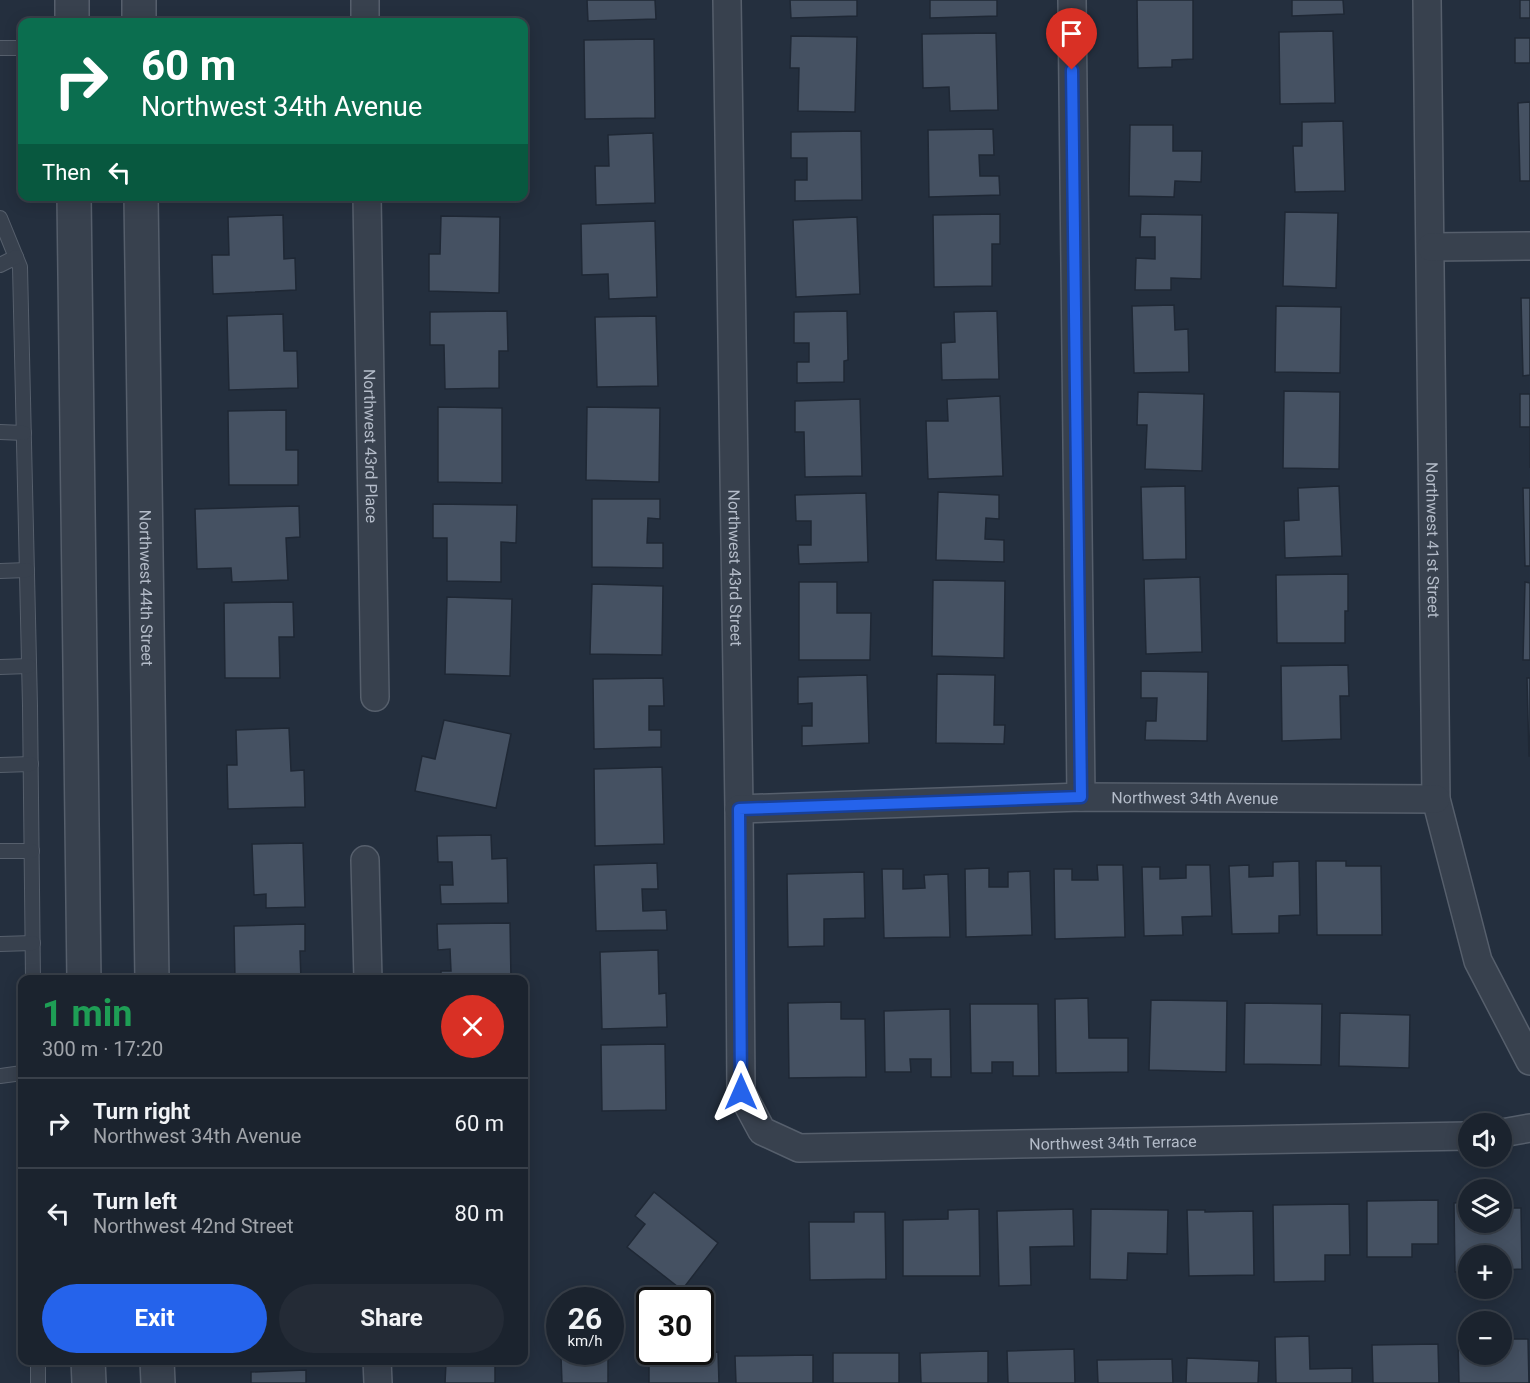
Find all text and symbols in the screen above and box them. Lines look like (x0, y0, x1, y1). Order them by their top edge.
pin (1046, 8, 1097, 70)
icon: arrive (1055, 17, 1088, 50)
text: 60 m (141, 41, 236, 90)
icon: right (42, 42, 120, 120)
text: Northwest 34th Avenue (141, 91, 422, 123)
icon: left (103, 156, 136, 189)
text: Then (42, 160, 91, 185)
street label: Northwest 43rd Place (360, 369, 382, 523)
street label: Northwest 41st Street (1423, 462, 1443, 618)
street label: Northwest 43rd Street (725, 489, 746, 647)
street label: Northwest 44th Street (136, 510, 157, 666)
street label: Northwest 34th Avenue (1111, 788, 1278, 808)
text: 1 min (42, 993, 133, 1035)
button: close (441, 995, 504, 1058)
text: 300 m · 17:20 (42, 1037, 163, 1061)
position arrow (709, 1060, 773, 1124)
text: Turn right (93, 1099, 190, 1124)
icon: right (42, 1107, 75, 1140)
text: 60 m (455, 1111, 504, 1136)
map controls (1458, 1113, 1512, 1365)
button: sound (1458, 1113, 1512, 1167)
text: Northwest 34th Avenue (93, 1124, 301, 1148)
street label: Northwest 34th Terrace (1029, 1131, 1197, 1153)
button: layers (1458, 1179, 1512, 1233)
text: Turn left (93, 1189, 177, 1214)
icon: left (42, 1197, 75, 1230)
text: 80 m (455, 1201, 504, 1226)
text: Northwest 42nd Street (93, 1214, 294, 1238)
button: + (1458, 1245, 1512, 1299)
button: Exit (42, 1284, 267, 1353)
button: Share (279, 1284, 504, 1353)
speed limit sign: 30 (636, 1287, 714, 1365)
text: 26 (568, 1301, 602, 1336)
button: − (1458, 1311, 1512, 1365)
text: km/h (567, 1332, 603, 1350)

